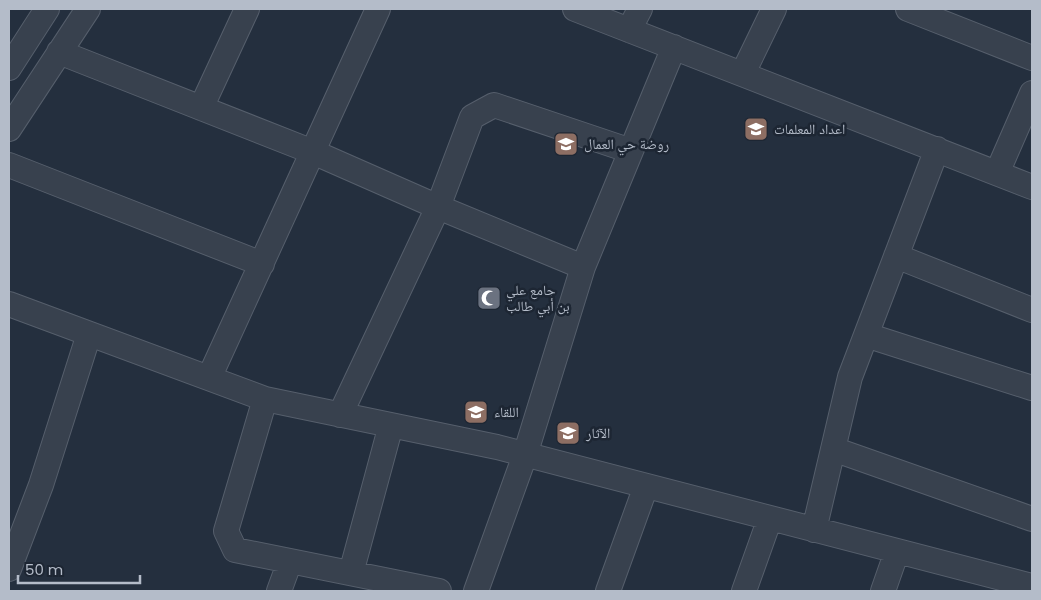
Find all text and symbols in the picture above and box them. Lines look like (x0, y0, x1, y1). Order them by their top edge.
school or university icon: اعداد المعلمات (743, 116, 769, 142)
place label: اعداد المعلمات (774, 119, 845, 139)
school or university icon: روضة حي العمال (553, 131, 579, 157)
place label: روضة حي العمال (584, 134, 669, 156)
place label: جامع علي بن أبي طالب (506, 280, 570, 318)
mosque icon: جامع علي بن أبي طالب (476, 285, 502, 311)
school or university icon: اللقاء (463, 399, 489, 425)
place label: اللقاء (494, 402, 519, 422)
school or university icon: الآثار (555, 420, 581, 446)
place label: الآثار (585, 423, 610, 443)
scale bar (18, 552, 140, 584)
text: 50 m (25, 559, 63, 580)

